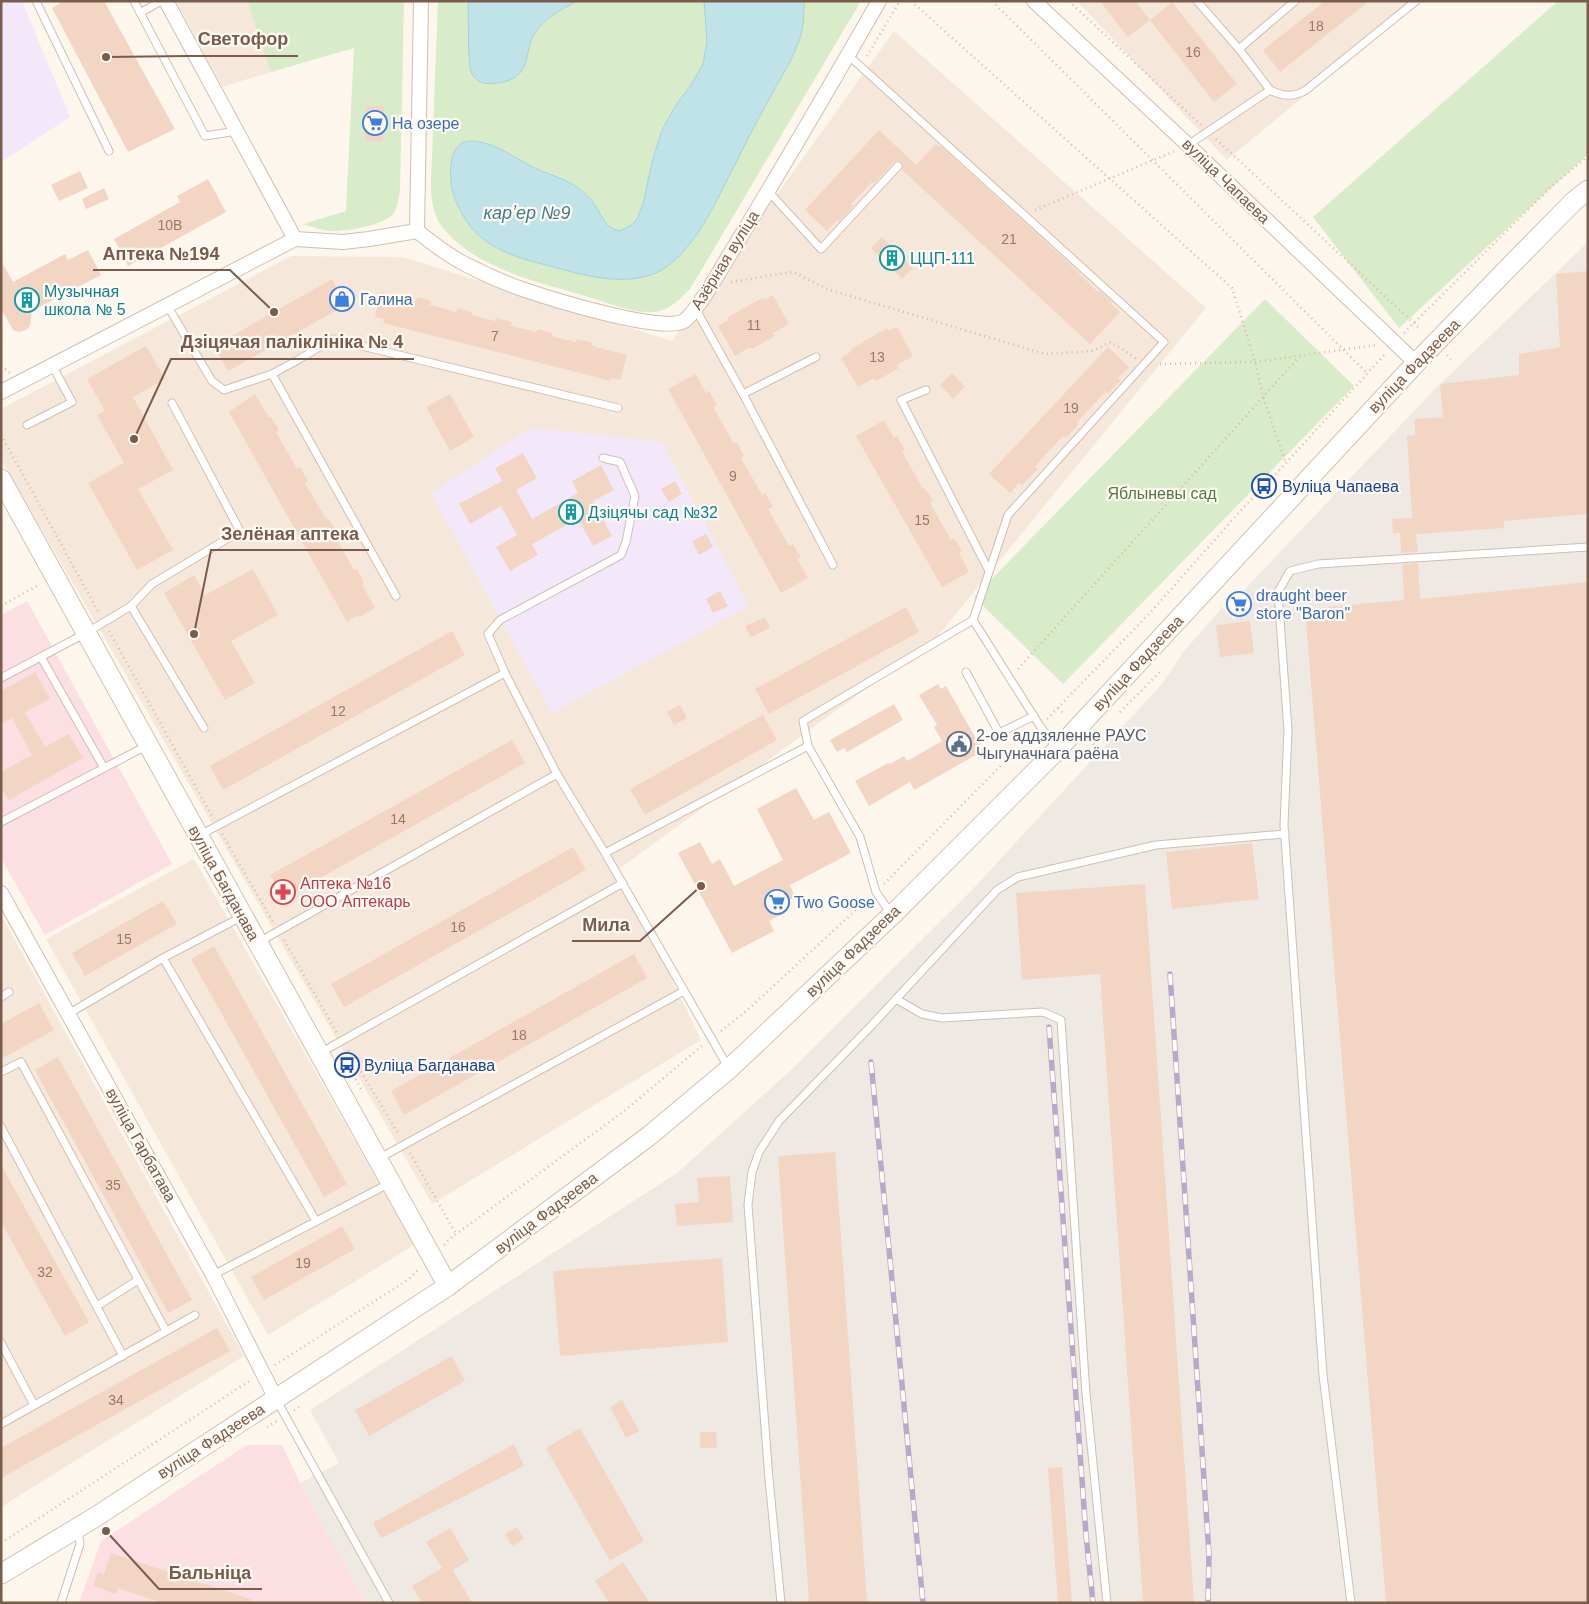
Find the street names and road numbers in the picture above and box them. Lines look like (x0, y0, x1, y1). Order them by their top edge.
street label: вуліца Чапаева (1179, 135, 1273, 227)
street label: Азёрная вуліца (688, 207, 762, 313)
street label: вуліца Фадзеева (1365, 316, 1463, 416)
street label: вуліца Фадзеева (1090, 612, 1186, 714)
street label: вуліца Багданава (185, 823, 263, 944)
street label: вуліца Фадзеева (803, 902, 903, 1000)
street label: вуліца Гарбатава (103, 1085, 179, 1205)
street label: вуліца Фадзеева (491, 1169, 601, 1257)
street label: вуліца Фадзеева (154, 1400, 268, 1482)

